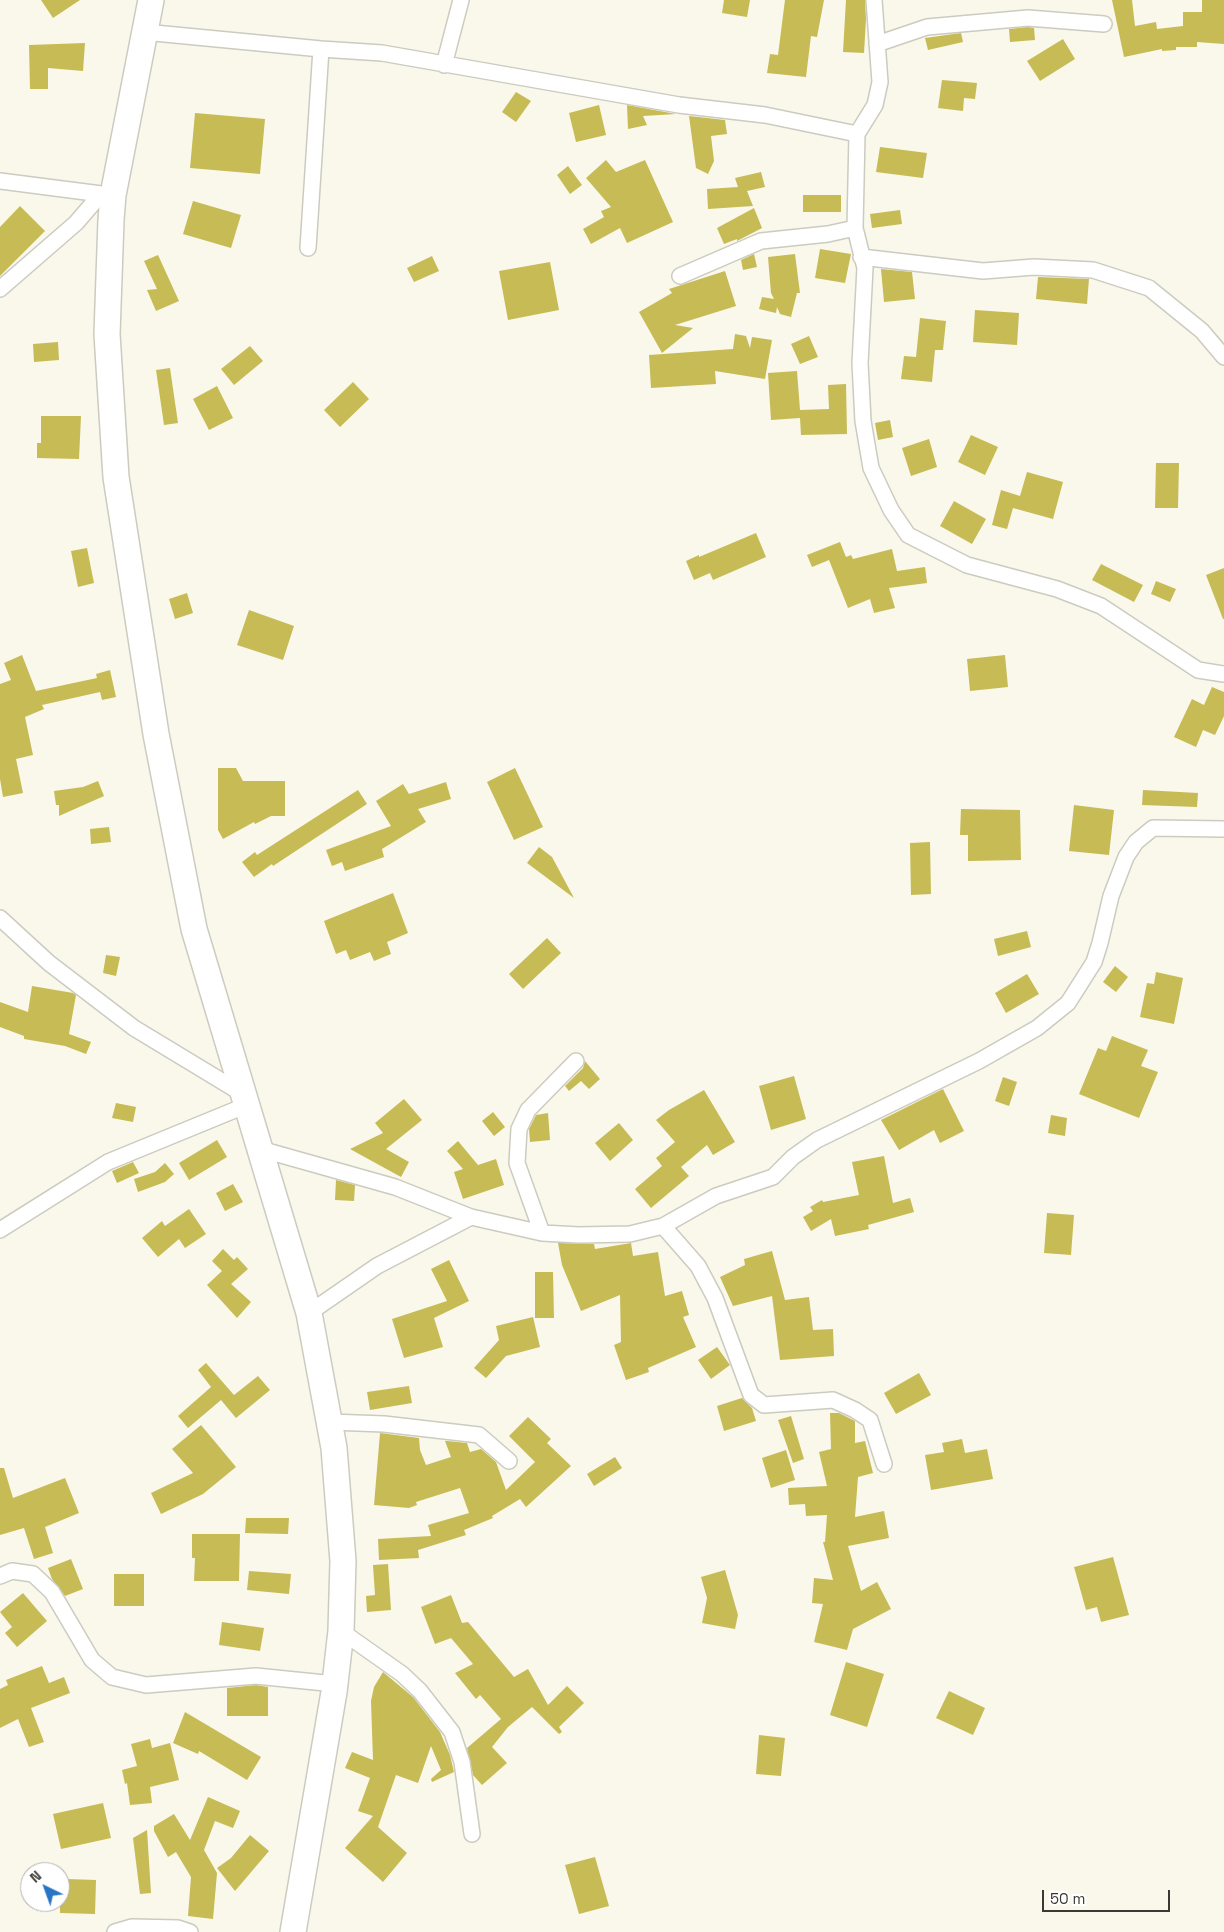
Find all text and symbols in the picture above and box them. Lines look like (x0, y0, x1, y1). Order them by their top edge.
north arrow (20, 1862, 70, 1912)
text: N (26, 1867, 45, 1886)
scale bar (1044, 1880, 1172, 1912)
text: 50 m (1050, 1889, 1085, 1908)

